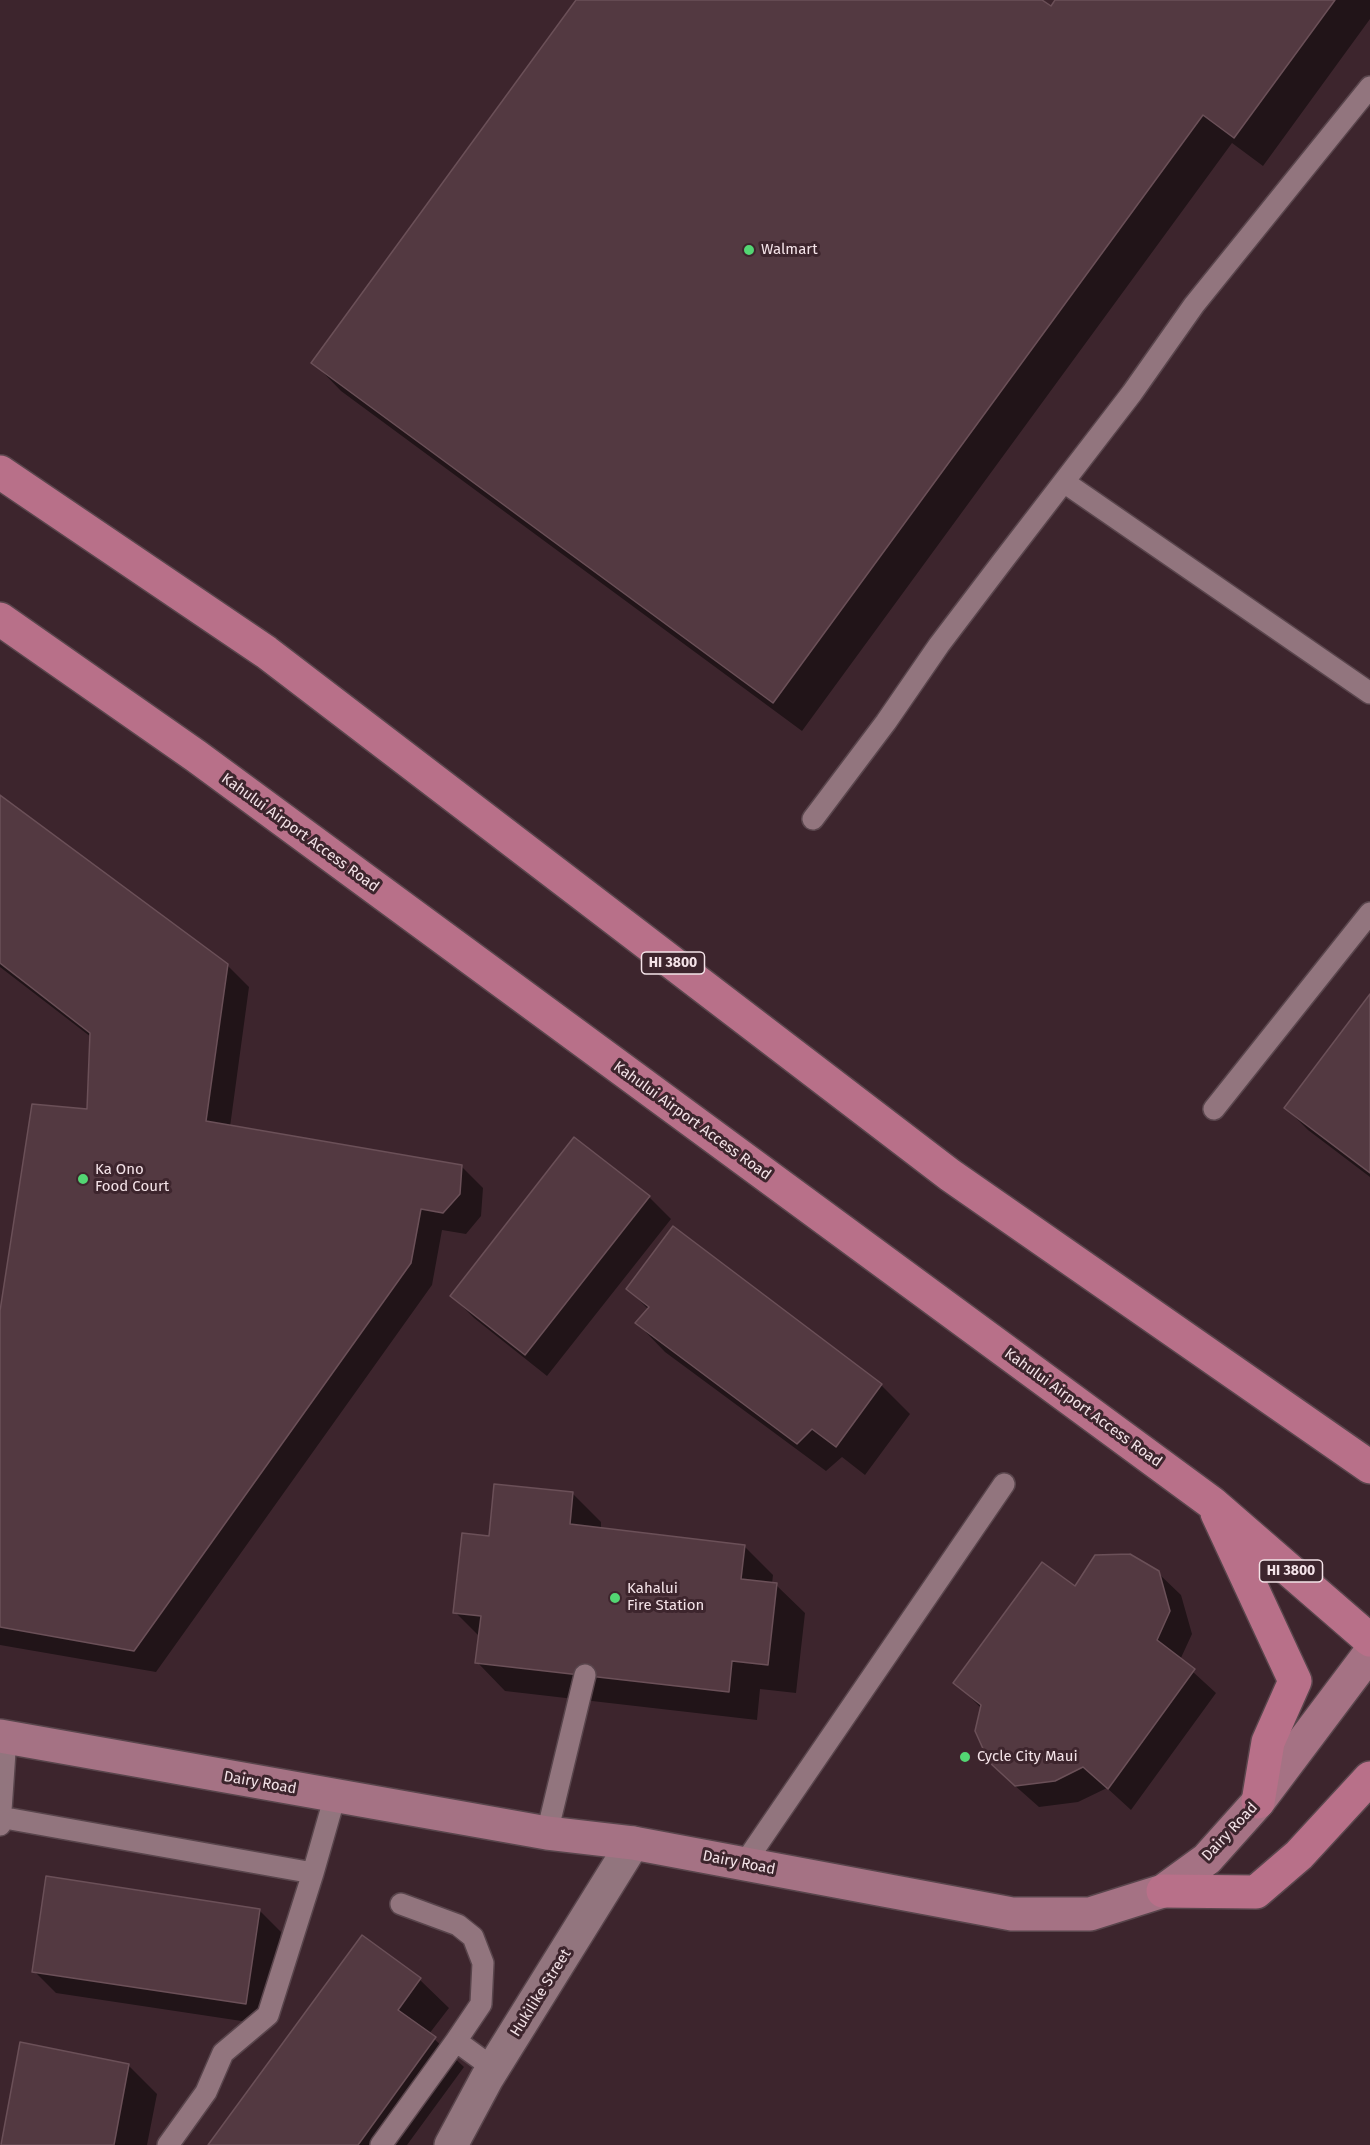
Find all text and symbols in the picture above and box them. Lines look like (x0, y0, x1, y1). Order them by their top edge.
place label: Walmart (761, 241, 818, 259)
marker: Walmart (742, 243, 756, 257)
street label: Kahului Airport Access Road (218, 770, 382, 896)
road number: HI 3800 (642, 952, 704, 974)
street label: Kahului Airport Access Road (610, 1058, 774, 1184)
place label: Ka Ono Food Court (95, 1161, 169, 1196)
marker: Ka Ono Food Court (76, 1172, 90, 1186)
street label: Kahului Airport Access Road (1001, 1345, 1165, 1471)
road number: HI 3800 (1260, 1560, 1322, 1582)
place label: Kahalui Fire Station (627, 1580, 704, 1615)
marker: Kahalui Fire Station (608, 1591, 622, 1605)
place label: Cycle City Maui (977, 1748, 1078, 1766)
marker: Cycle City Maui (958, 1750, 972, 1764)
street label: Dairy Road (222, 1768, 298, 1798)
street label: Dairy Road (1198, 1799, 1262, 1865)
street label: Dairy Road (701, 1847, 777, 1879)
street label: Hukilike Street (507, 1946, 575, 2040)

